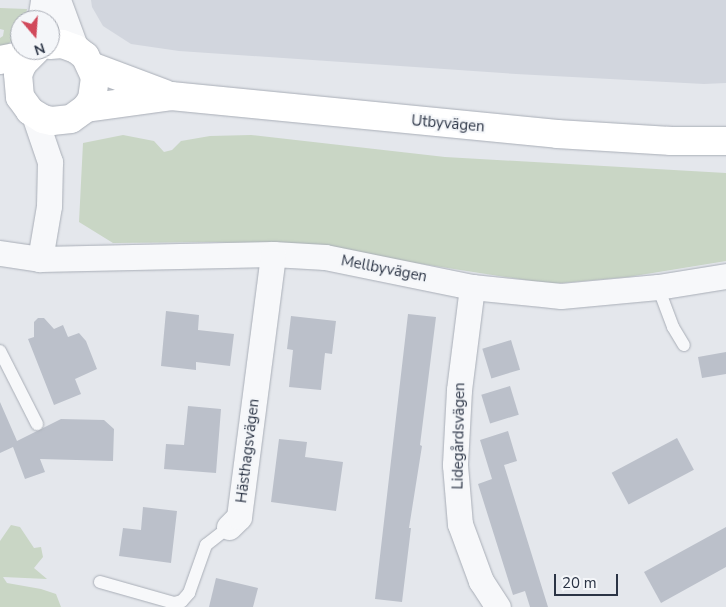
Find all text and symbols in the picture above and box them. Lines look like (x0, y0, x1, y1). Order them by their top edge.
north arrow (10, 10, 60, 60)
text: N (32, 38, 47, 59)
street label: Utbyvägen (411, 112, 485, 136)
street label: Mellbyvägen (340, 252, 428, 286)
street label: Lidegårdsvägen (449, 382, 469, 490)
street label: Hästhagsvägen (233, 398, 263, 504)
scale bar (556, 564, 620, 596)
text: 20 m (562, 573, 597, 593)

